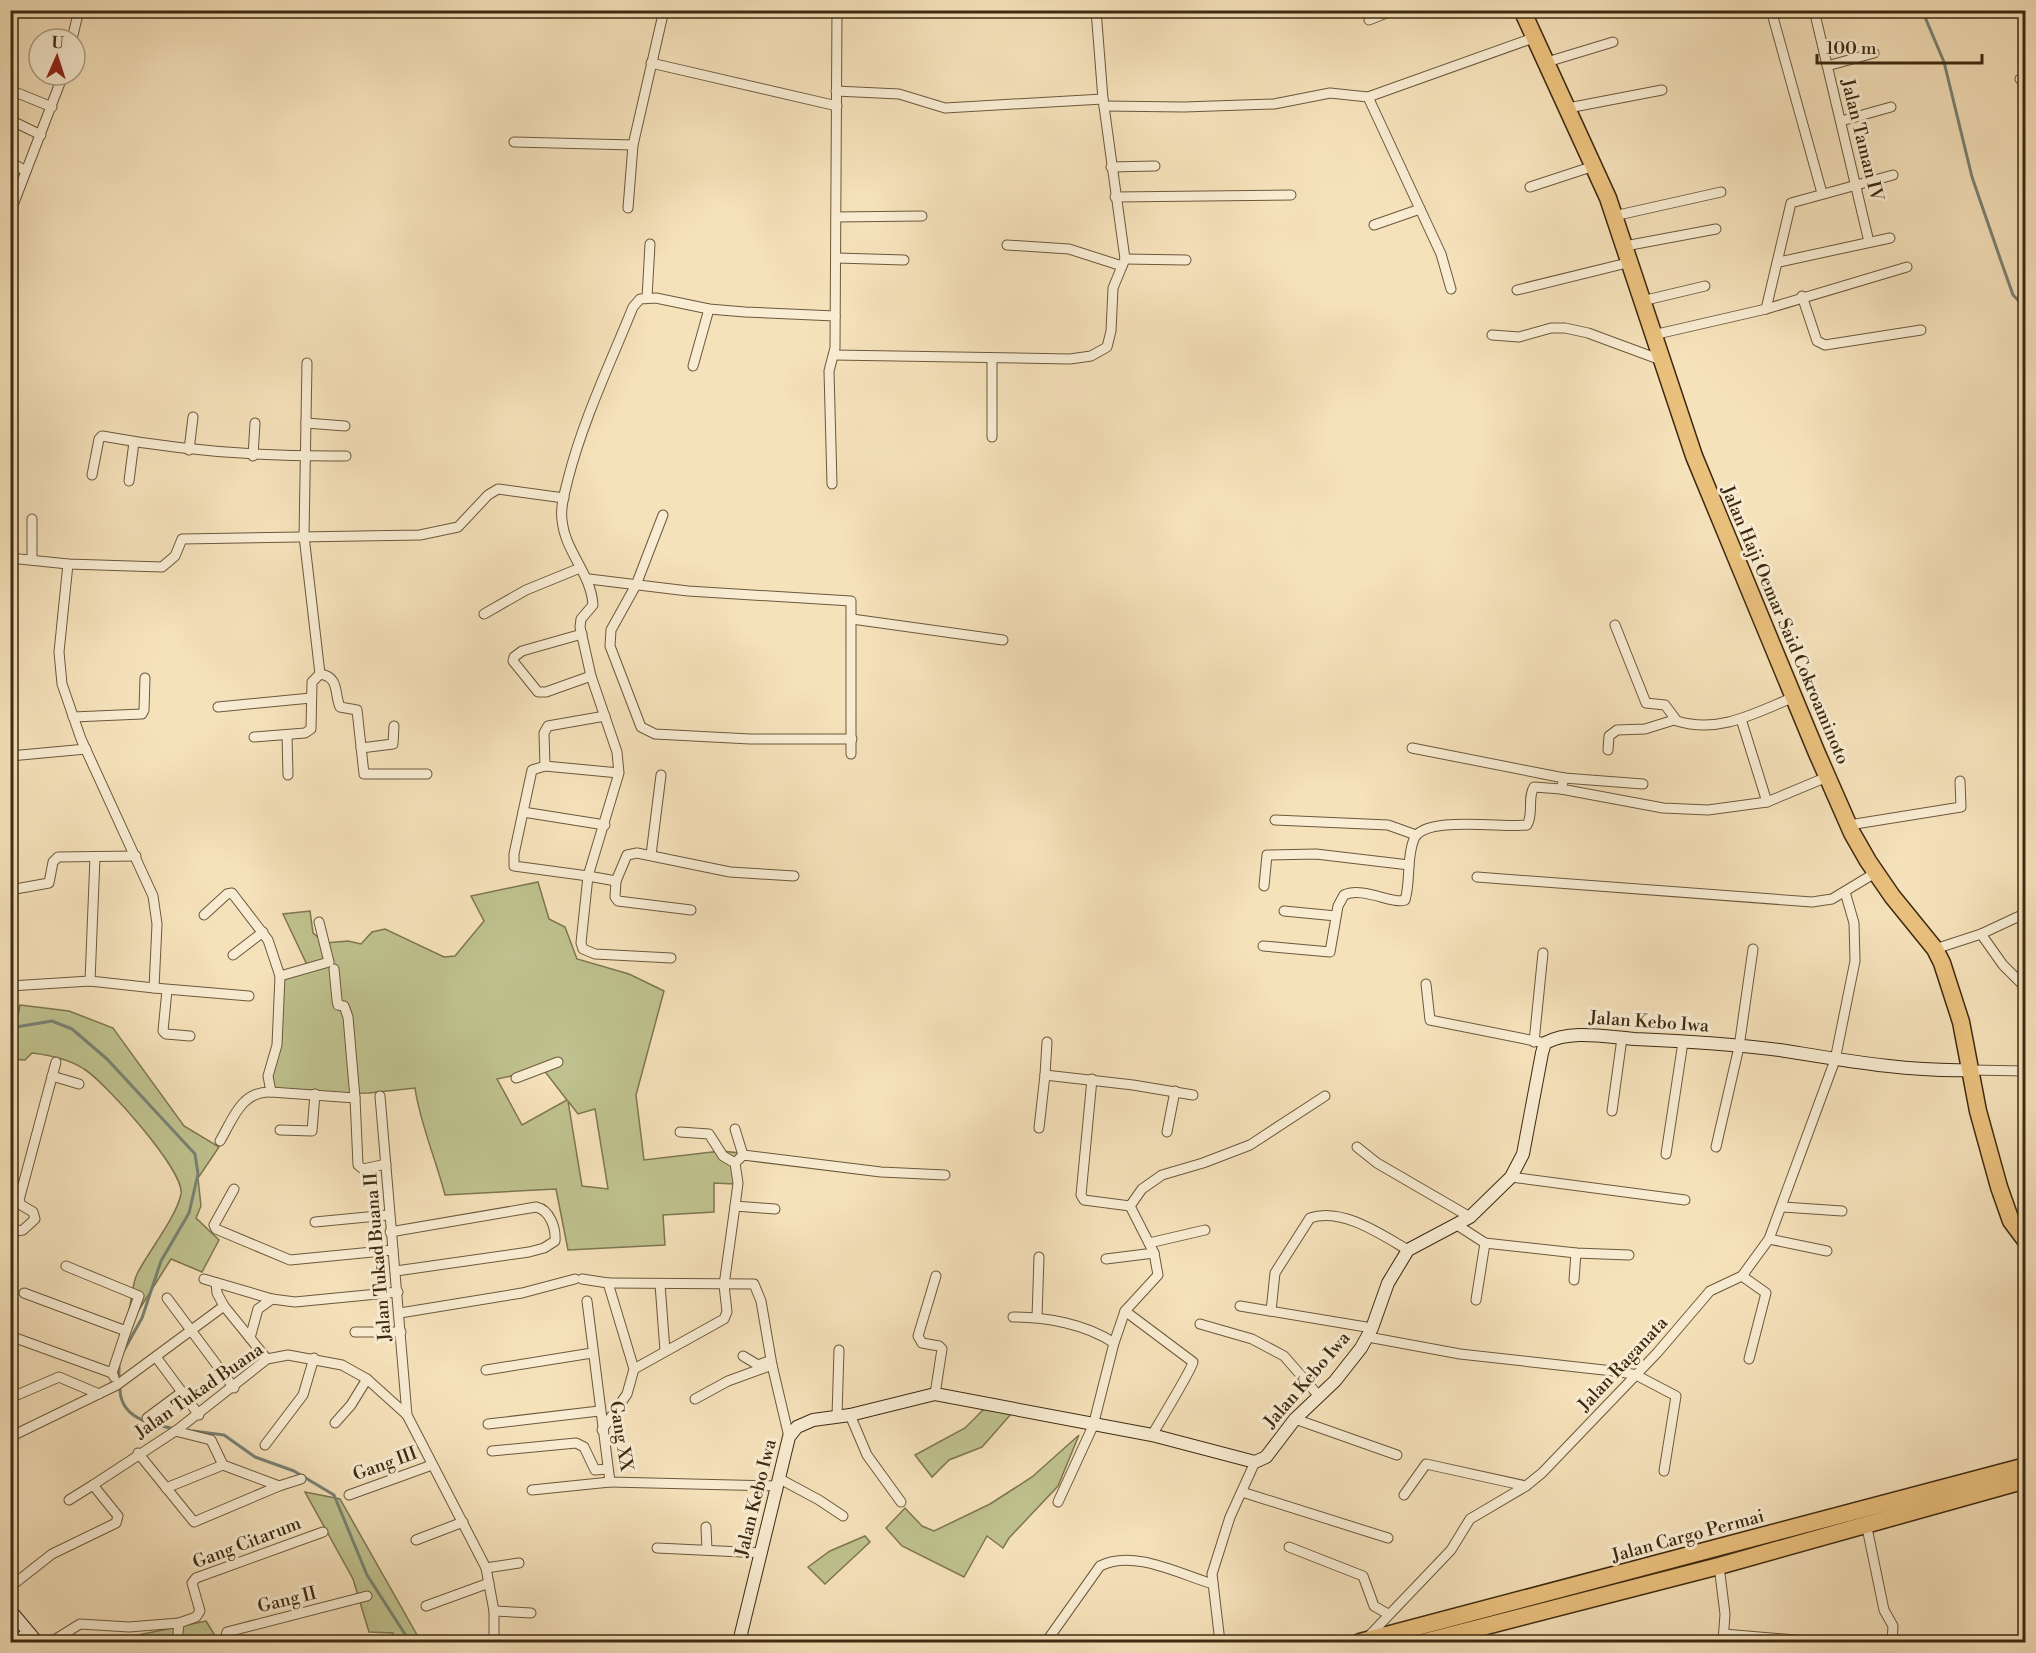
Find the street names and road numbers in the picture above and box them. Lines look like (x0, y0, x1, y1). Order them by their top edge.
street label: Jalan Taman IV (1835, 75, 1888, 204)
street label: Jalan Haji Oemar Said Cokroaminoto (1715, 481, 1854, 768)
street label: Jalan Kebo Iwa (1587, 1006, 1711, 1038)
street label: Jalan Tukad Buana II (359, 1172, 397, 1343)
street label: Jalan Raganata (1572, 1311, 1673, 1417)
street label: Jalan Kebo Iwa (1258, 1326, 1356, 1434)
street label: Jalan Tukad Buana (129, 1338, 269, 1445)
street label: Gang XX (604, 1399, 638, 1473)
street label: Jalan Kebo Iwa (730, 1436, 782, 1560)
street label: Gang III (350, 1442, 420, 1486)
street label: Jalan Cargo Permai (1608, 1505, 1767, 1568)
street label: Gang Citarum (190, 1512, 305, 1574)
street label: Gang II (255, 1582, 319, 1618)

